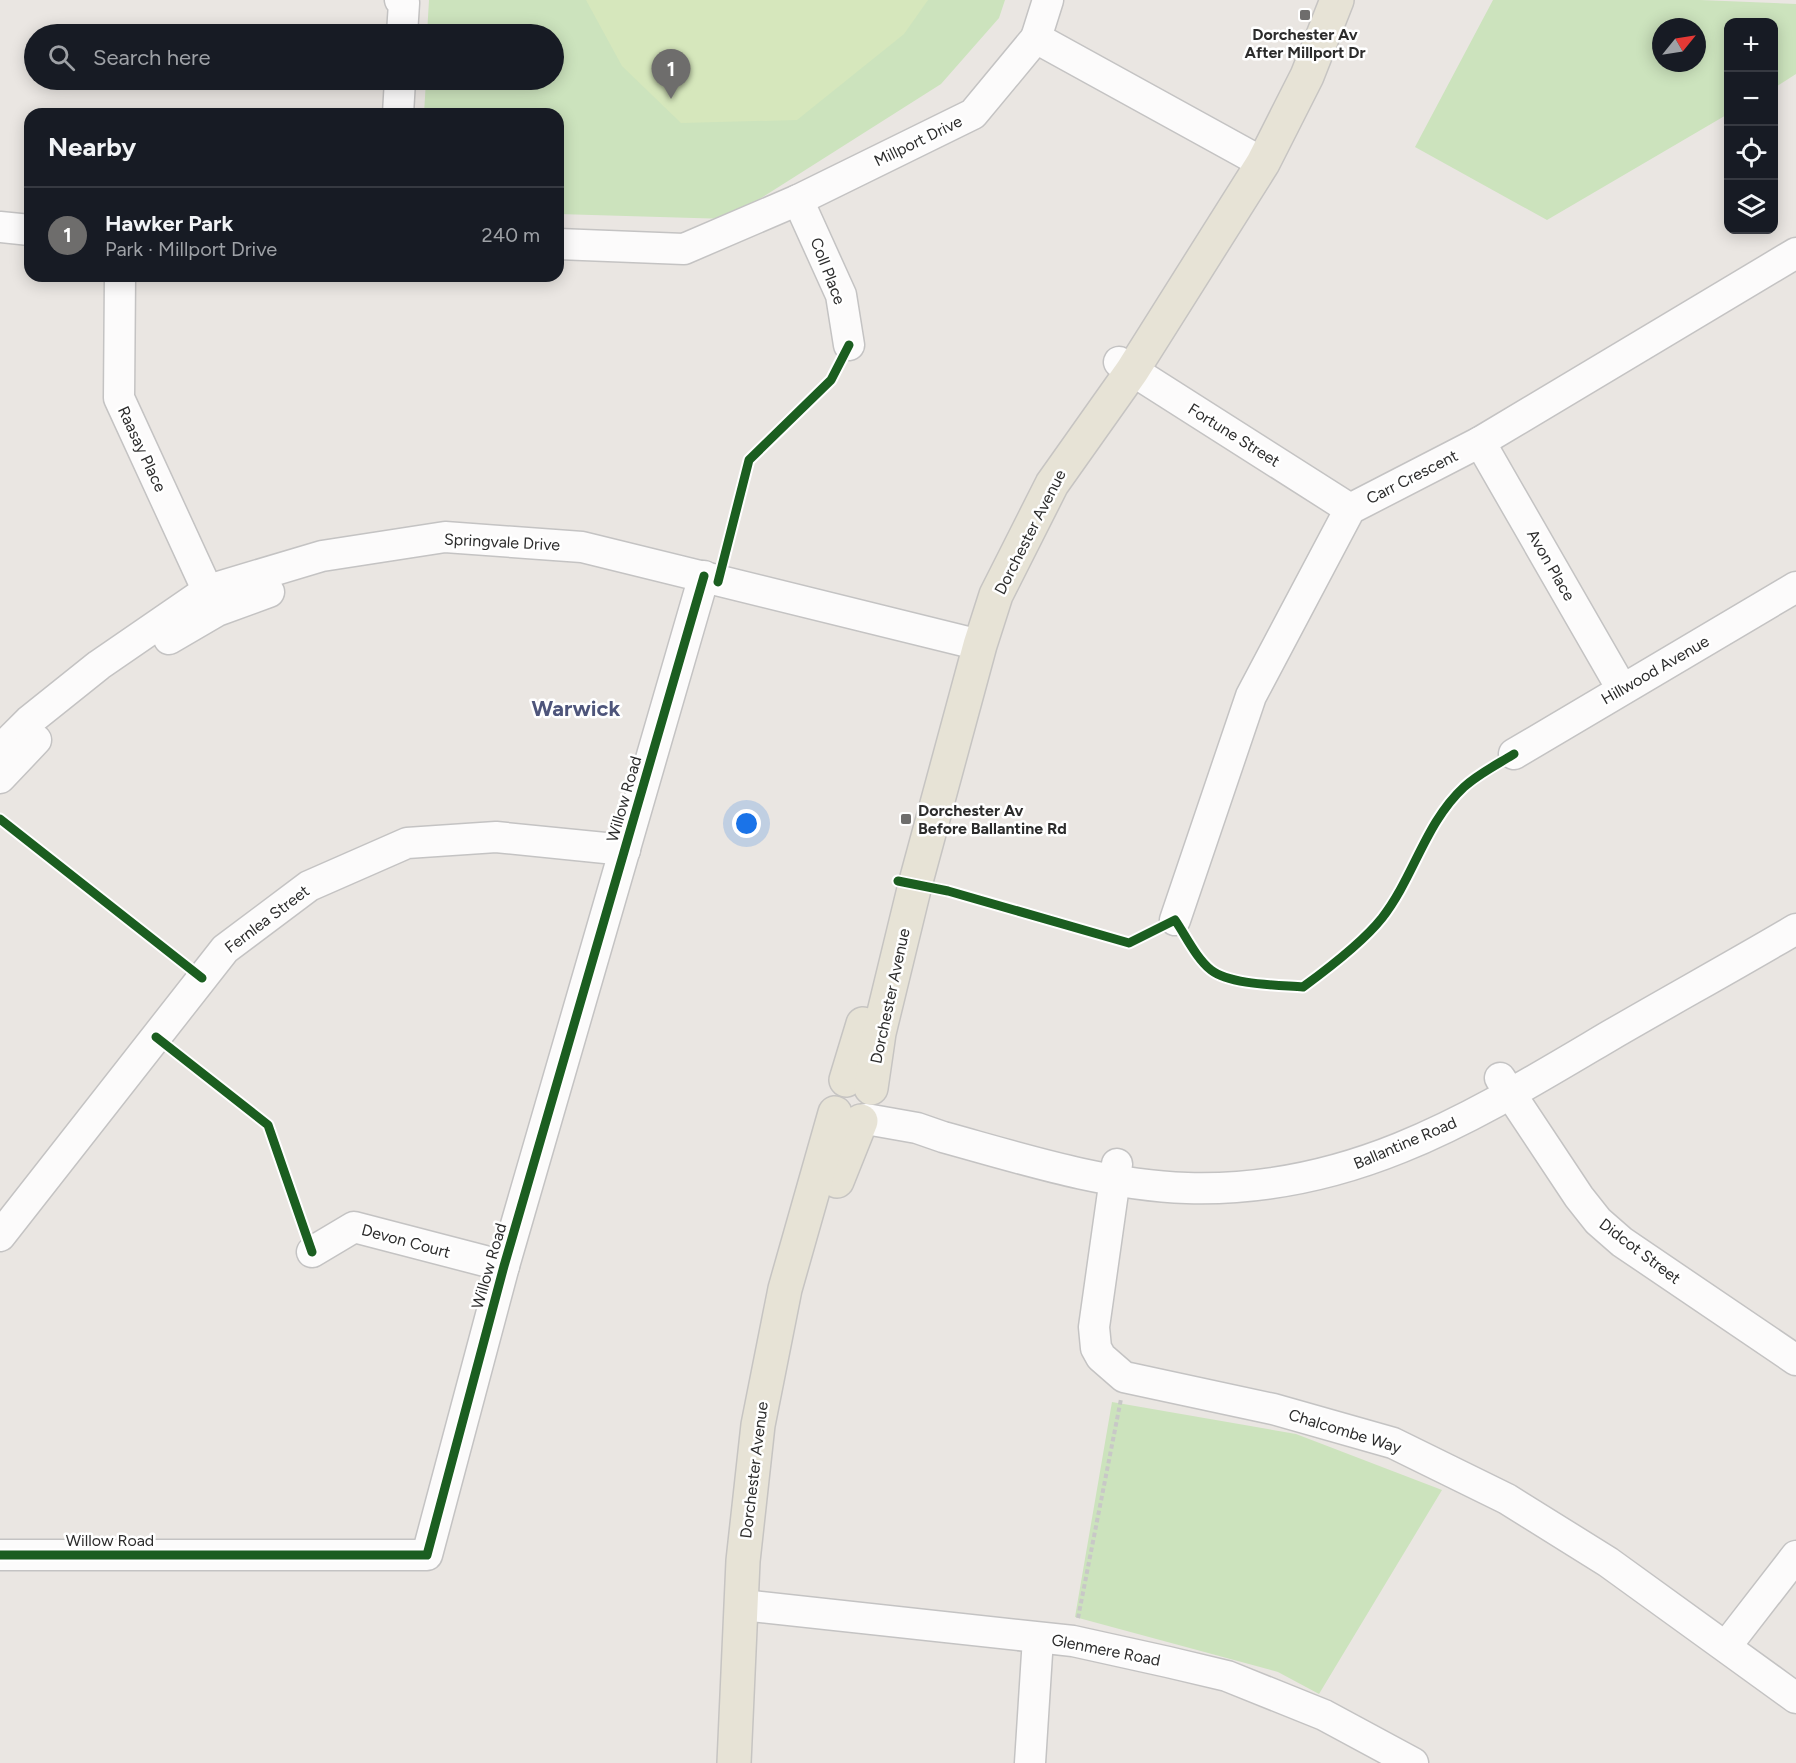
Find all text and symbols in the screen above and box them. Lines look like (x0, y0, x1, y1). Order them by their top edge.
marker: Dorchester Av After Millport Dr (1298, 8, 1312, 22)
north arrow (1652, 18, 1706, 72)
map controls (1724, 18, 1778, 234)
button: + (1724, 18, 1778, 72)
search box (24, 24, 564, 90)
place label: Dorchester Av After Millport Dr (1245, 25, 1366, 62)
icon: search (45, 41, 78, 74)
text: Search here (93, 44, 211, 71)
pin: 1 (652, 50, 690, 99)
button: − (1724, 72, 1778, 126)
street label: Millport Drive (871, 111, 965, 170)
button: locate (1724, 126, 1778, 180)
text: Nearby (48, 131, 136, 163)
button: layers (1724, 180, 1778, 234)
text: Hawker Park (105, 210, 233, 237)
text: 1 (63, 223, 72, 247)
text: 240 m (482, 223, 540, 247)
street label: Coll Place (807, 235, 850, 307)
text: Park · Millport Drive (105, 237, 277, 261)
street label: Fortune Street (1185, 399, 1283, 471)
street label: Raasay Place (114, 403, 170, 495)
street label: Carr Crescent (1363, 446, 1461, 508)
street label: Dorchester Avenue (990, 466, 1070, 598)
street label: Avon Place (1523, 526, 1579, 604)
street label: Springvale Drive (443, 529, 561, 555)
street label: Hillwood Avenue (1598, 631, 1712, 709)
district label: Warwick (532, 695, 621, 722)
street label: Willow Road (603, 754, 645, 844)
place label: Dorchester Av Before Ballantine Rd (918, 801, 1067, 838)
your location (732, 809, 761, 838)
marker: Dorchester Av Before Ballantine Rd (899, 812, 913, 826)
street label: Fernlea Street (221, 881, 313, 957)
street label: Dorchester Avenue (866, 926, 914, 1065)
street label: Ballantine Road (1351, 1113, 1459, 1173)
street label: Didcot Street (1596, 1214, 1684, 1288)
street label: Devon Court (360, 1220, 452, 1262)
street label: Willow Road (468, 1221, 510, 1311)
street label: Dorchester Avenue (736, 1400, 772, 1539)
street label: Chalcombe Way (1286, 1405, 1404, 1457)
street label: Willow Road (66, 1531, 154, 1550)
street label: Glenmere Road (1050, 1630, 1162, 1670)

